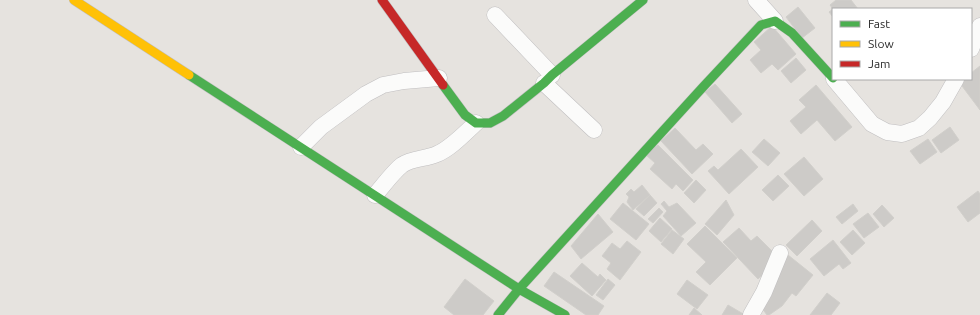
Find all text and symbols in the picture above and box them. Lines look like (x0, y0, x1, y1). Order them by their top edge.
legend (832, 8, 972, 80)
text: Fast (868, 17, 890, 30)
text: Slow (868, 37, 894, 50)
text: Jam (868, 57, 890, 70)

